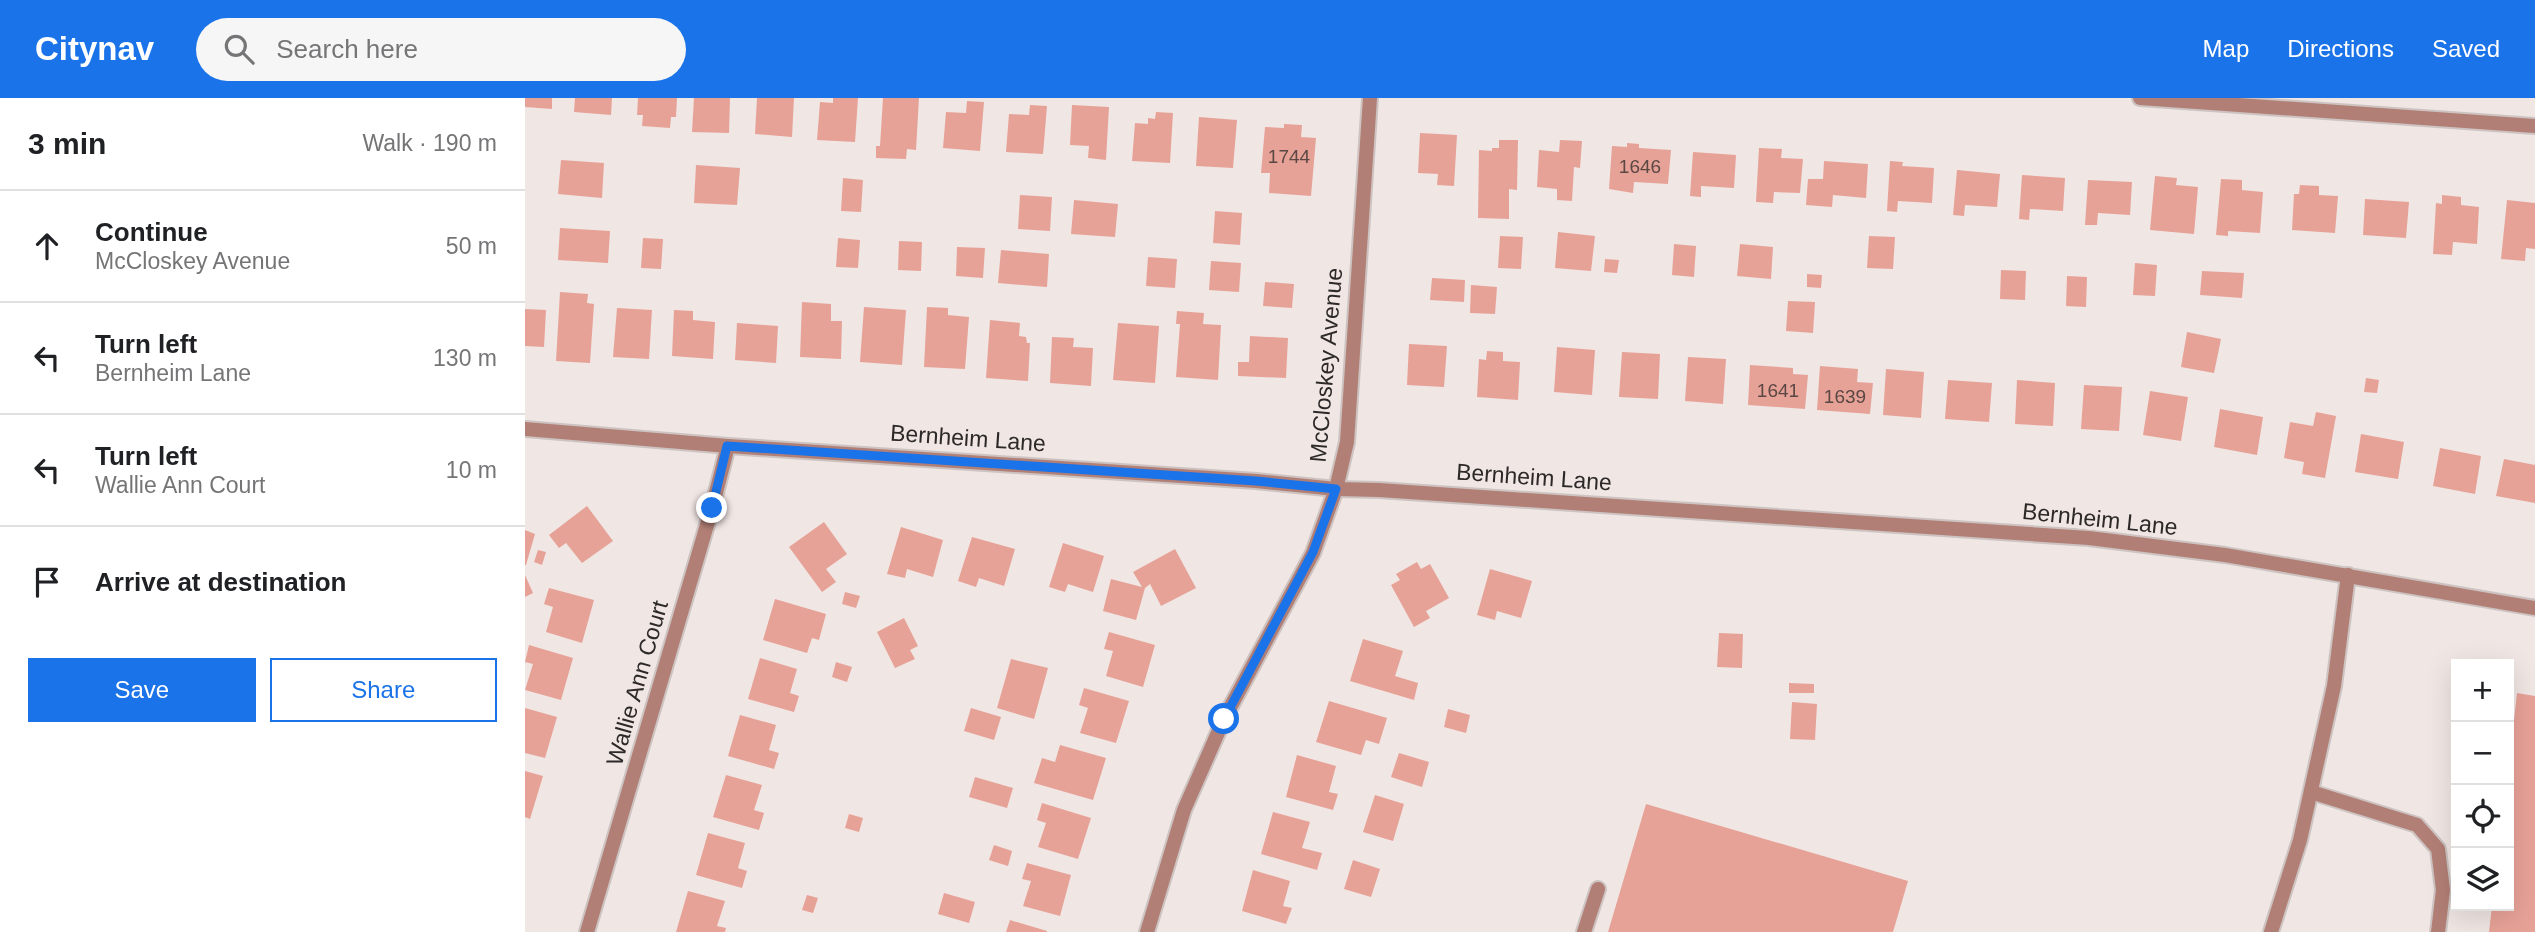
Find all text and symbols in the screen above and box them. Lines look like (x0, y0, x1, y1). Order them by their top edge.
search box (196, 18, 686, 81)
text: Citynav (35, 30, 154, 67)
icon: search (220, 30, 258, 68)
text: Search here (276, 34, 418, 64)
text: Map (2203, 35, 2249, 62)
text: Directions (2287, 35, 2394, 62)
text: Saved (2432, 35, 2500, 62)
text: 3 min (28, 127, 106, 160)
text: Walk · 190 m (362, 130, 497, 156)
house number: 1744 (1268, 146, 1311, 167)
house number: 1646 (1619, 156, 1661, 177)
text: Continue (95, 217, 208, 247)
icon: ahead (28, 227, 66, 265)
text: 50 m (446, 233, 497, 259)
text: McCloskey Avenue (95, 248, 290, 274)
street label: McCloskey Avenue (1305, 267, 1347, 463)
text: Turn left (95, 329, 197, 359)
icon: left (28, 339, 66, 377)
text: 130 m (433, 345, 497, 371)
text: Bernheim Lane (95, 360, 251, 386)
house number: 1641 (1757, 380, 1799, 401)
house number: 1639 (1824, 386, 1866, 407)
street label: Bernheim Lane (889, 420, 1047, 456)
text: Turn left (95, 441, 197, 471)
icon: left (28, 451, 66, 489)
text: 10 m (446, 457, 497, 483)
street label: Bernheim Lane (1455, 459, 1613, 495)
text: Wallie Ann Court (95, 472, 265, 498)
route end (696, 492, 727, 523)
street label: Bernheim Lane (2021, 498, 2179, 540)
icon: arrive (28, 563, 66, 601)
text: Arrive at destination (95, 567, 346, 597)
street label: Wallie Ann Court (601, 597, 673, 769)
button: Save (28, 658, 256, 722)
button: Share (270, 658, 497, 722)
map controls (2451, 659, 2514, 911)
button: + (2451, 659, 2514, 722)
route start (1208, 703, 1239, 734)
button: − (2451, 722, 2514, 785)
button: locate (2451, 785, 2514, 848)
button: layers (2451, 848, 2514, 911)

